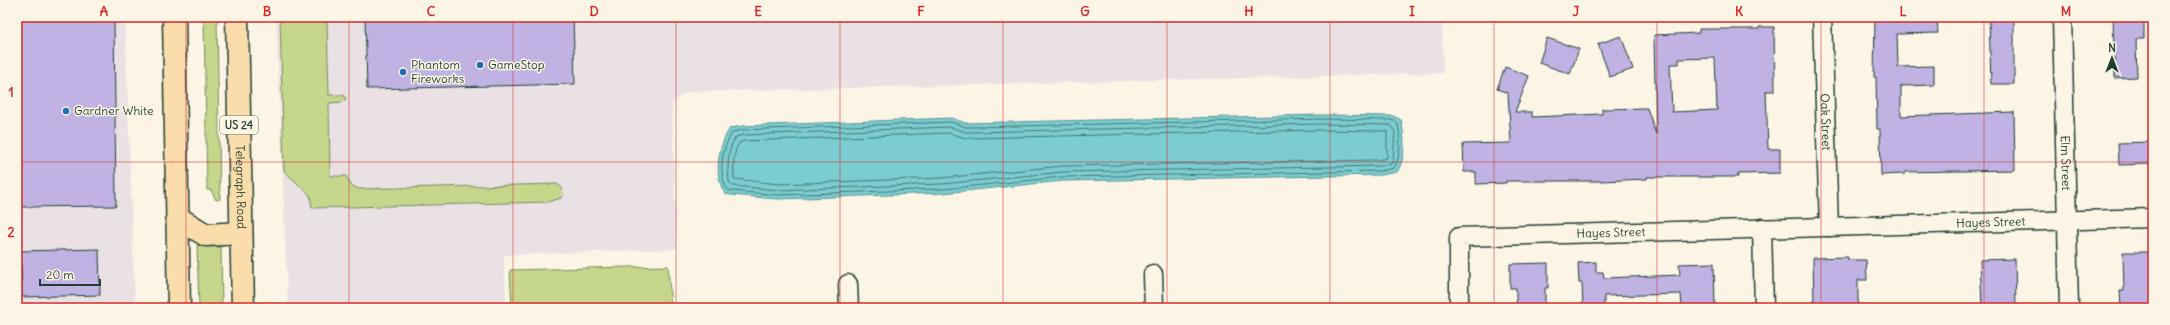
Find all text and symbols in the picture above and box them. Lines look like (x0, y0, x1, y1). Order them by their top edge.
text: A (100, 3, 109, 20)
text: B (263, 3, 272, 20)
text: C (427, 3, 436, 20)
text: D (589, 3, 599, 20)
text: E (754, 3, 762, 20)
text: F (917, 3, 925, 20)
text: G (1080, 3, 1090, 20)
text: H (1244, 3, 1254, 20)
text: I (1409, 3, 1415, 20)
text: J (1573, 3, 1580, 20)
text: K (1735, 3, 1744, 20)
text: L (1899, 3, 1907, 20)
text: M (2061, 3, 2071, 20)
north arrow (2092, 38, 2132, 78)
text: N (2108, 41, 2116, 55)
place label: Phantom Fireworks (411, 57, 464, 86)
place label: GameStop (488, 57, 545, 72)
marker: GameStop (475, 60, 485, 70)
marker: Phantom Fireworks (398, 67, 408, 77)
text: 1 (8, 84, 14, 101)
street label: Oak Street (1818, 93, 1834, 151)
place label: Gardner White (74, 103, 153, 118)
marker: Gardner White (61, 106, 71, 116)
road number: US 24 (220, 116, 258, 134)
street label: Elm Street (2058, 135, 2074, 191)
street label: Telegraph Road (233, 145, 249, 229)
street label: Hayes Street (1956, 213, 2026, 230)
text: 2 (7, 224, 15, 241)
street label: Hayes Street (1576, 224, 1646, 241)
scale bar (40, 261, 100, 287)
text: 20 m (46, 267, 74, 282)

